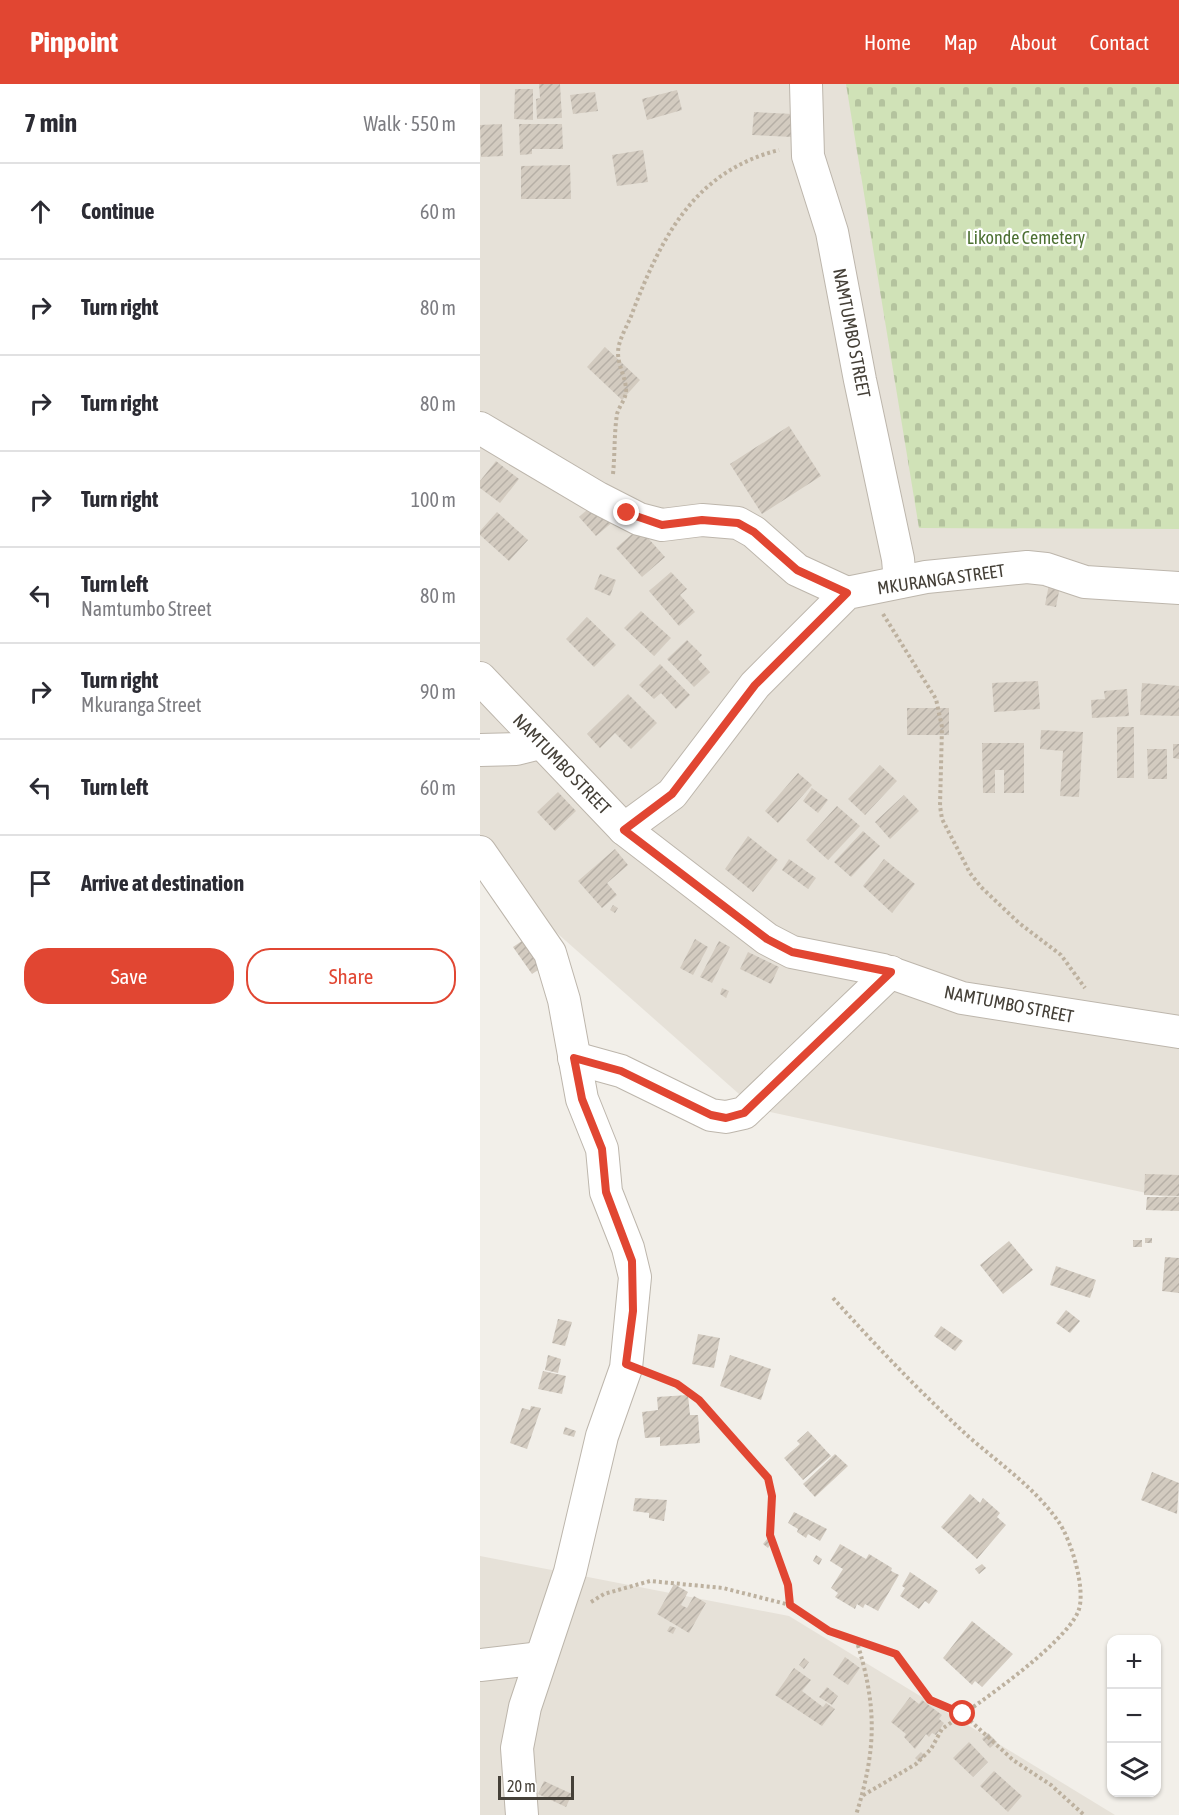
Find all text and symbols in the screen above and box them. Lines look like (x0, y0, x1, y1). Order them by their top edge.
text: Pinpoint (30, 26, 118, 58)
text: Home (864, 30, 911, 54)
text: Map (944, 30, 978, 54)
text: About (1011, 30, 1057, 54)
text: Contact (1090, 30, 1149, 54)
text: 7 min (24, 108, 77, 138)
text: Walk · 550 m (364, 112, 456, 135)
icon: ahead (24, 195, 57, 228)
text: Continue (81, 198, 155, 224)
text: 60 m (420, 200, 456, 223)
park label: Likonde Cemetery (967, 227, 1085, 248)
street label: NAMTUMBO STREET (829, 267, 875, 400)
icon: right (24, 291, 57, 324)
text: Turn right (81, 294, 158, 320)
text: 80 m (420, 296, 456, 319)
icon: right (24, 387, 57, 420)
text: Turn right (81, 390, 158, 416)
text: 80 m (420, 392, 456, 415)
icon: right (24, 483, 57, 516)
text: Turn right (81, 486, 158, 512)
text: 100 m (411, 488, 456, 511)
route end (613, 499, 639, 525)
street label: MKURANGA STREET (876, 560, 1006, 598)
text: Turn left (81, 571, 148, 597)
icon: left (24, 579, 57, 612)
text: 80 m (420, 584, 456, 607)
text: Namtumbo Street (81, 597, 212, 620)
text: Turn right (81, 667, 158, 693)
icon: right (24, 675, 57, 708)
text: 90 m (420, 680, 456, 703)
text: Mkuranga Street (81, 693, 201, 716)
street label: NAMTUMBO STREET (509, 709, 615, 819)
icon: left (24, 771, 57, 804)
text: Turn left (81, 774, 148, 800)
text: 60 m (420, 776, 456, 799)
icon: arrive (24, 867, 57, 900)
text: Arrive at destination (81, 870, 244, 896)
button: Save (24, 948, 234, 1004)
button: Share (246, 948, 456, 1004)
street label: NAMTUMBO STREET (943, 981, 1076, 1027)
map controls (1107, 1635, 1161, 1797)
button: + (1107, 1635, 1161, 1689)
button: − (1107, 1689, 1161, 1743)
route start (949, 1700, 975, 1726)
button: layers (1107, 1743, 1161, 1797)
scale bar (498, 1773, 574, 1800)
text: 20 m (507, 1777, 536, 1795)

